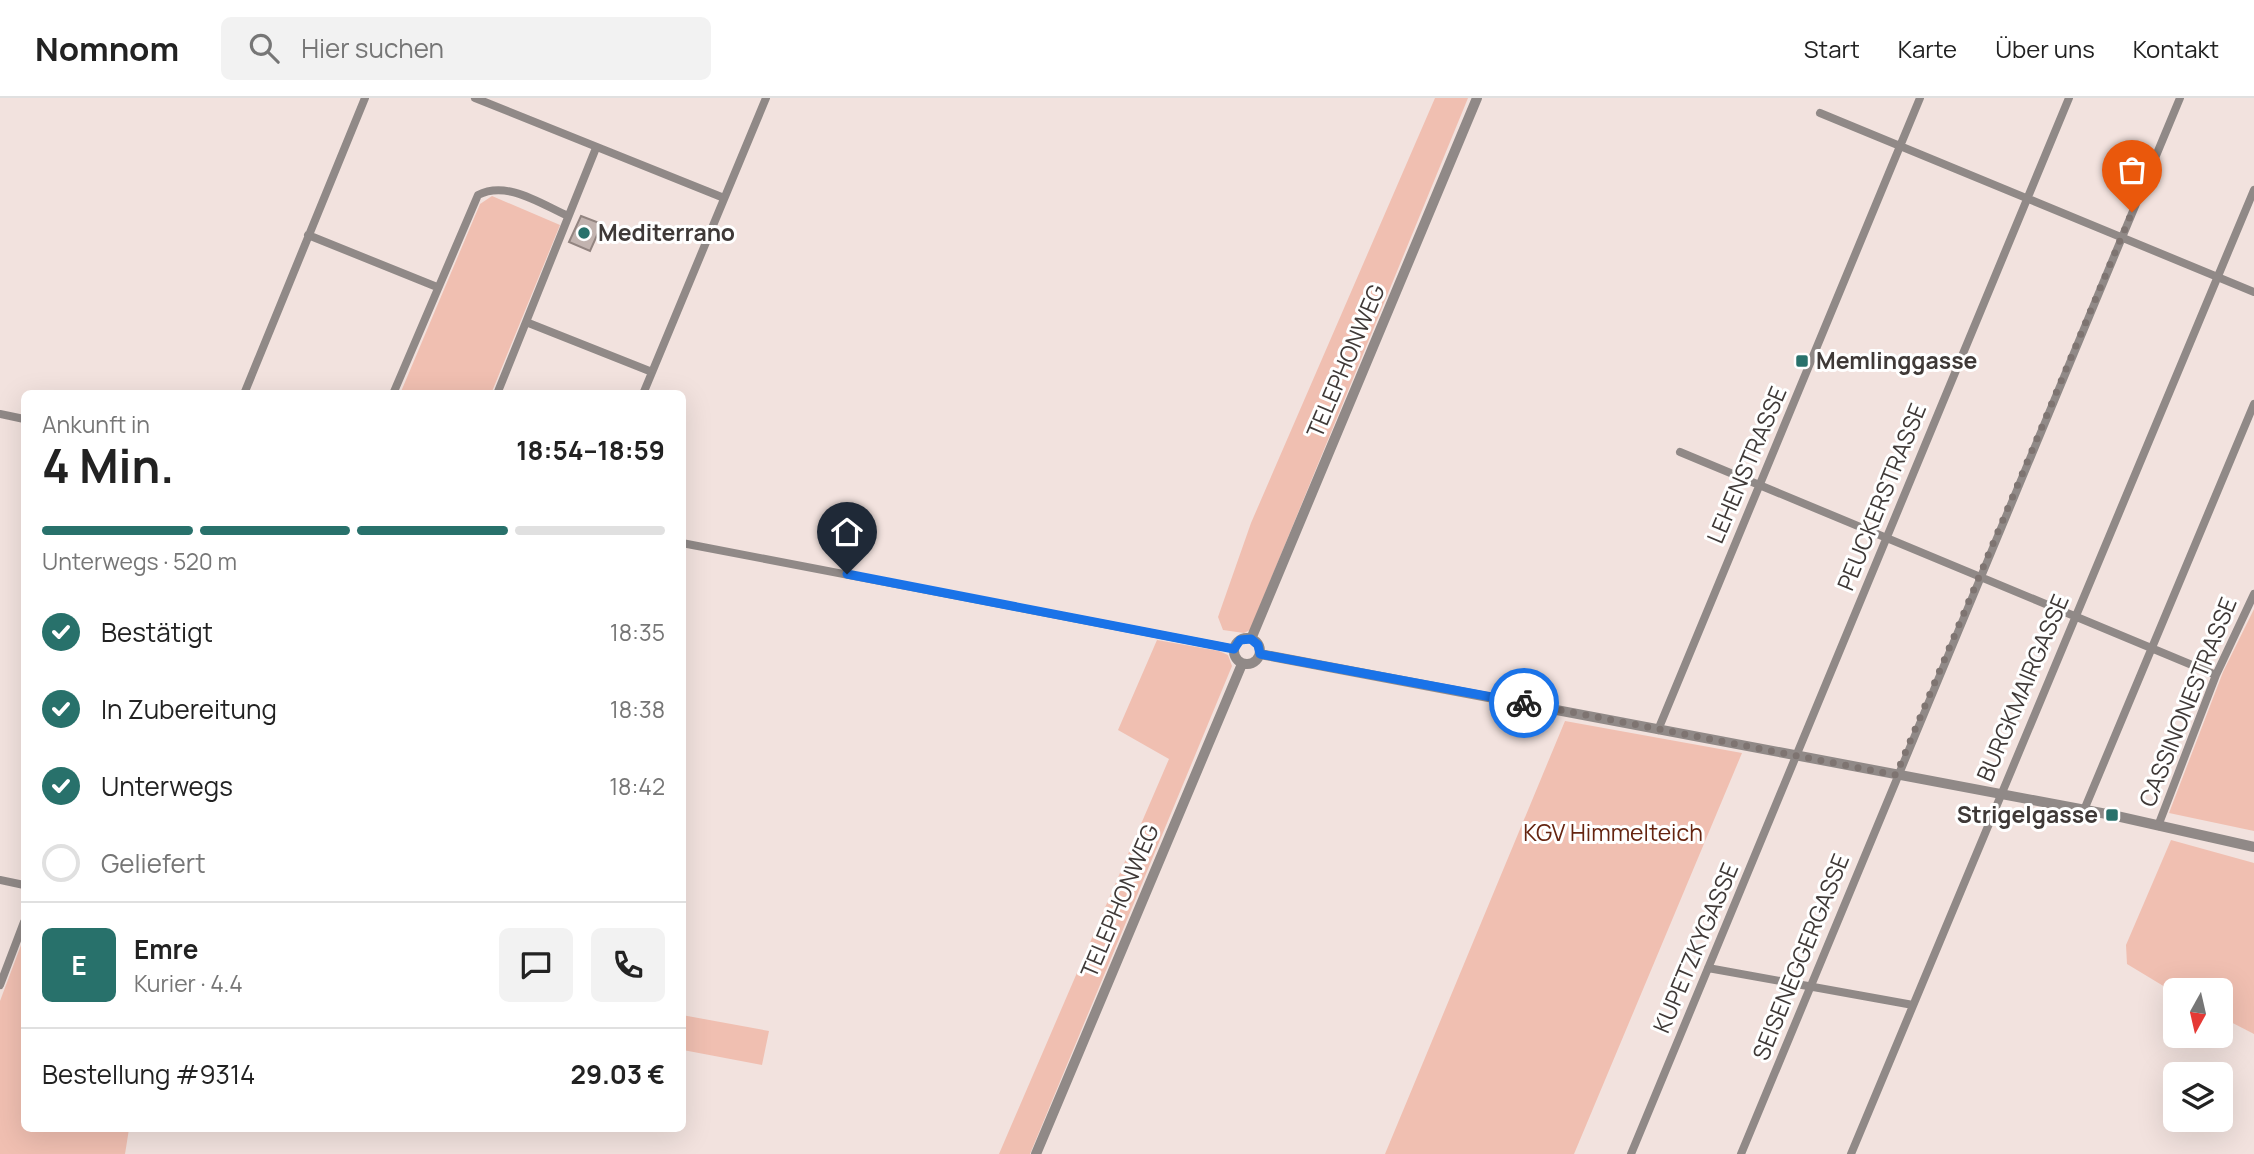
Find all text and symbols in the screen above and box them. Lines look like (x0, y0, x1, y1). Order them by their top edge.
search box (221, 17, 711, 80)
text: Nomnom (35, 26, 179, 71)
icon: search (245, 29, 283, 67)
text: Hier suchen (301, 30, 444, 66)
text: Start (1804, 32, 1860, 65)
text: Karte (1898, 32, 1957, 65)
text: Über uns (1995, 32, 2095, 65)
text: Kontakt (2133, 32, 2219, 65)
pin (2102, 140, 2162, 212)
icon: bag (2113, 151, 2151, 189)
place label: Mediterrano (598, 216, 735, 248)
marker: Mediterrano (576, 225, 592, 241)
street label: TELEPHONWEG (1298, 279, 1392, 442)
place label: Memlinggasse (1816, 344, 1978, 376)
marker: Memlinggasse (1794, 353, 1810, 369)
street label: LEHENSTRASSE (1699, 381, 1794, 548)
street label: PEUCKERSTRASSE (1829, 398, 1933, 595)
text: Ankunft in (42, 408, 150, 440)
text: 18:54–18:59 (516, 432, 665, 468)
text: 4 Min. (42, 434, 174, 497)
pin (817, 502, 877, 574)
icon: home (828, 513, 866, 551)
text: Unterwegs · 520 m (42, 545, 237, 577)
street label: BURGKMAIRGASSE (1968, 589, 2076, 786)
street label: CASSINONESTRASSE (2130, 592, 2244, 811)
icon: check (42, 613, 80, 651)
text: Bestätigt (101, 614, 213, 650)
text: 18:35 (610, 616, 665, 648)
courier (1489, 668, 1559, 738)
icon: bike (1505, 684, 1543, 722)
icon: check (42, 690, 80, 728)
text: In Zubereitung (101, 691, 277, 727)
text: 18:38 (610, 693, 665, 725)
icon: check (42, 767, 80, 805)
text: Unterwegs (101, 768, 233, 804)
text: 18:42 (609, 770, 665, 802)
place label: Strigelgasse (1957, 798, 2098, 830)
marker: Strigelgasse (2104, 807, 2120, 823)
park label: KGV Himmelteich (1523, 816, 1703, 848)
street label: TELEPHONWEG (1072, 819, 1166, 982)
text: Geliefert (101, 845, 206, 881)
street label: SEISENEGGERGASSE (1744, 849, 1856, 1065)
street label: KUPETZKYGASSE (1645, 858, 1745, 1038)
button: chat (499, 928, 573, 1002)
button: phone (591, 928, 665, 1002)
text: Emre (134, 931, 198, 967)
text: E (71, 947, 87, 983)
text: Kurier · 4.4 (134, 967, 243, 999)
north arrow (2163, 978, 2233, 1048)
map controls (2163, 978, 2233, 1132)
text: Bestellung #9314 (42, 1056, 255, 1092)
text: 29.03 € (570, 1056, 665, 1092)
button: layers (2163, 1062, 2233, 1132)

